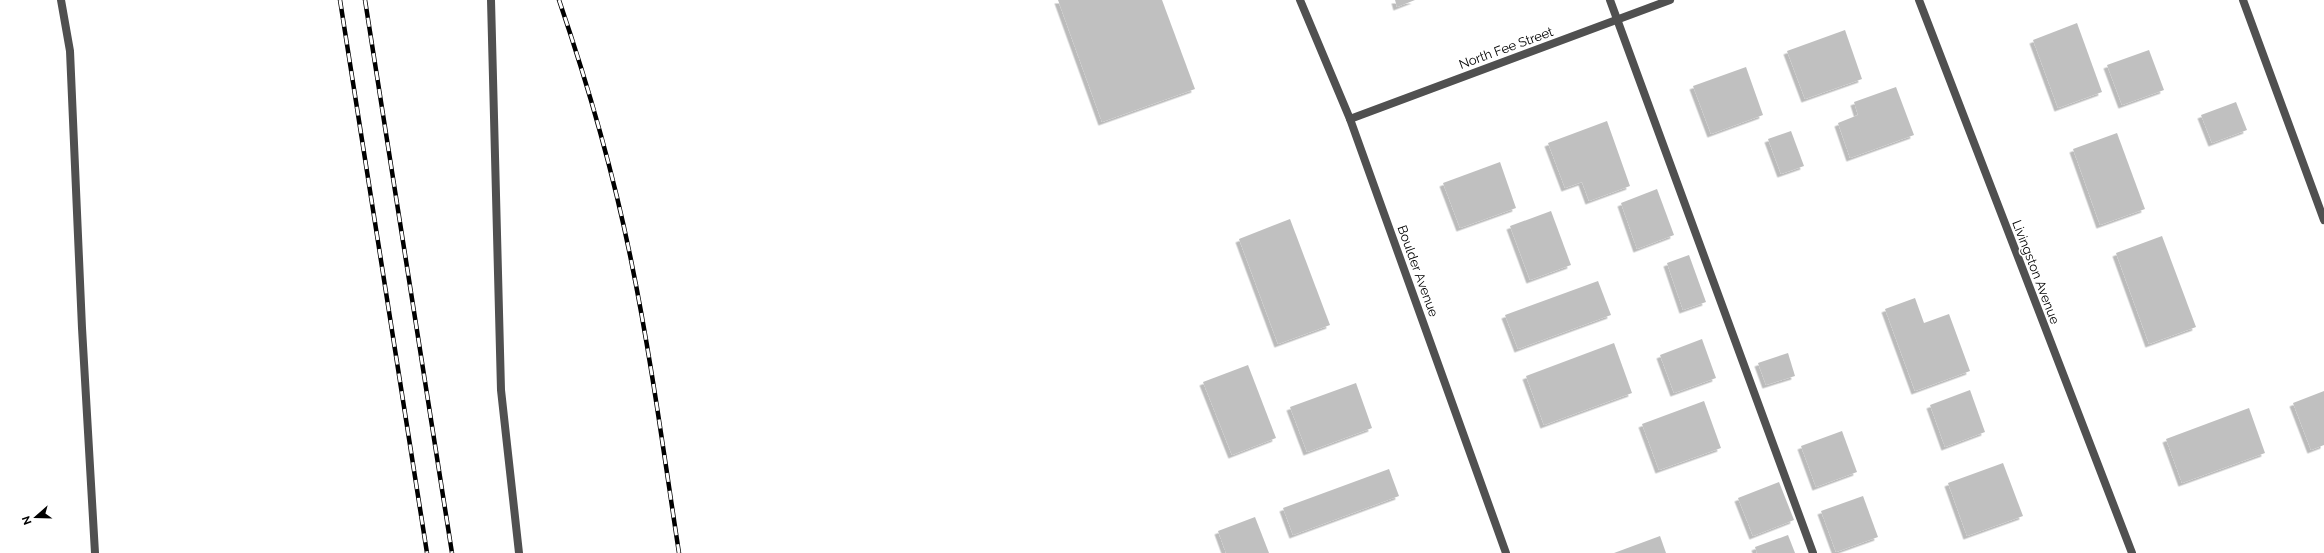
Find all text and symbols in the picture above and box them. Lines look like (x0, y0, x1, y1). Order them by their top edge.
street label: North Fee Street (1457, 24, 1556, 72)
street label: Livingston Avenue (2009, 218, 2063, 326)
street label: Boulder Avenue (1395, 223, 1442, 319)
north arrow (16, 497, 56, 537)
text: N (20, 514, 35, 526)

